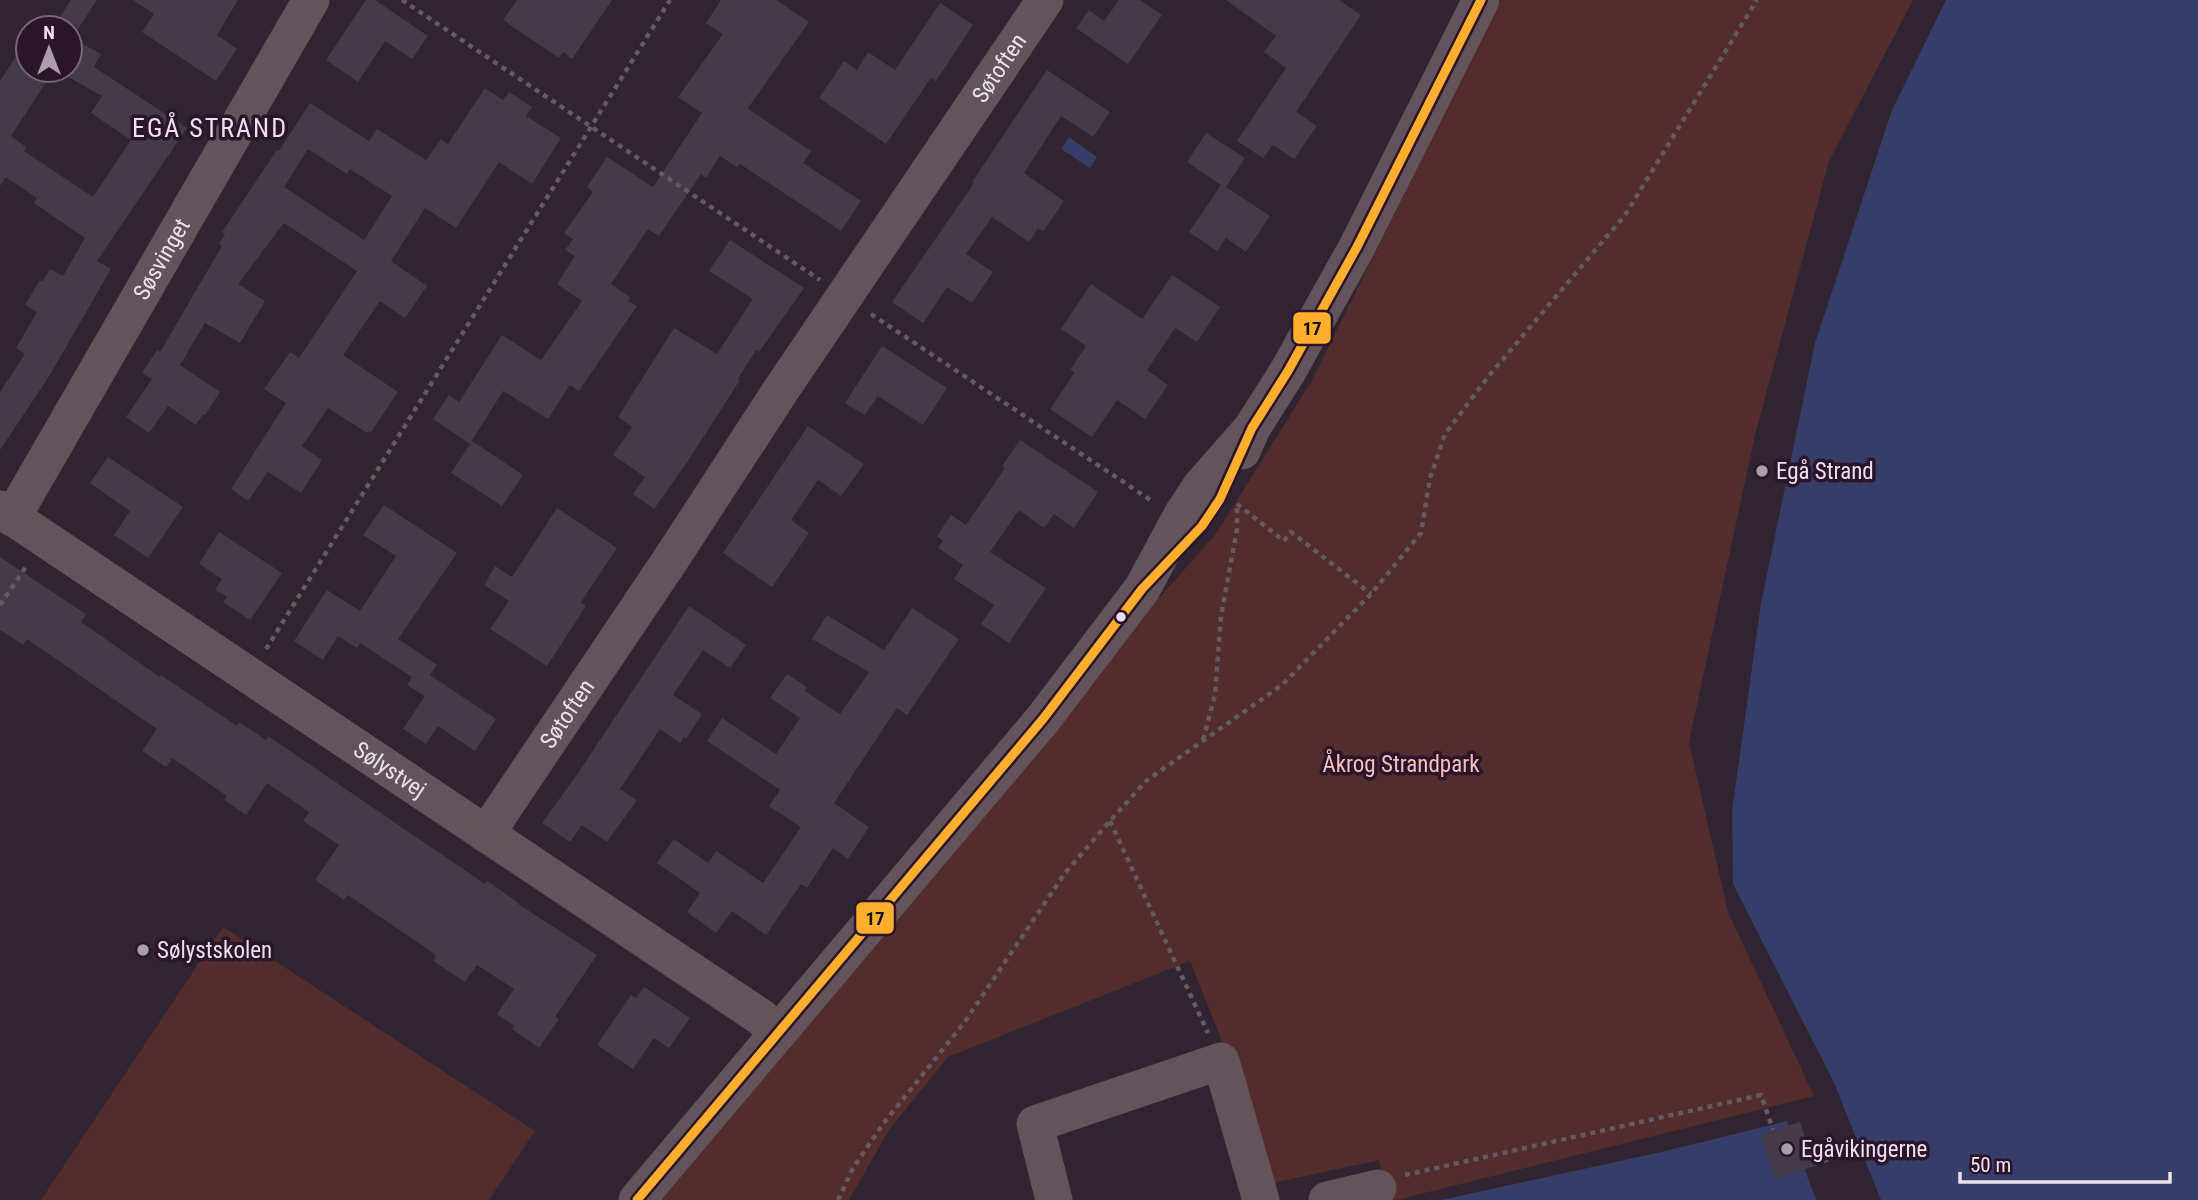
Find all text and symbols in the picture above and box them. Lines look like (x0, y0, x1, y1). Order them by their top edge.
north arrow (14, 14, 84, 84)
text: N (43, 21, 55, 44)
street label: Søtoften (967, 29, 1032, 108)
district label: EGÅ STRAND (132, 112, 288, 143)
street label: Søsvinget (128, 214, 196, 305)
line badge: 17 (1292, 311, 1332, 345)
text: 17 (1302, 317, 1322, 340)
place label: Egå Strand (1776, 458, 1874, 485)
marker: Egå Strand (1754, 463, 1770, 479)
unlabelled marker (1114, 610, 1128, 624)
street label: Søtoften (535, 674, 600, 754)
street label: Sølystvej (348, 736, 431, 804)
park label: Åkrog Strandpark (1322, 749, 1480, 778)
line badge: 17 (855, 901, 895, 935)
text: 17 (865, 907, 885, 930)
place label: Sølystskolen (157, 937, 272, 964)
marker: Sølystskolen (135, 942, 151, 958)
place label: Egåvikingerne (1801, 1136, 1927, 1163)
scale bar (1960, 1140, 2170, 1184)
marker: Egåvikingerne (1779, 1141, 1795, 1157)
text: 50 m (1970, 1153, 2011, 1177)

